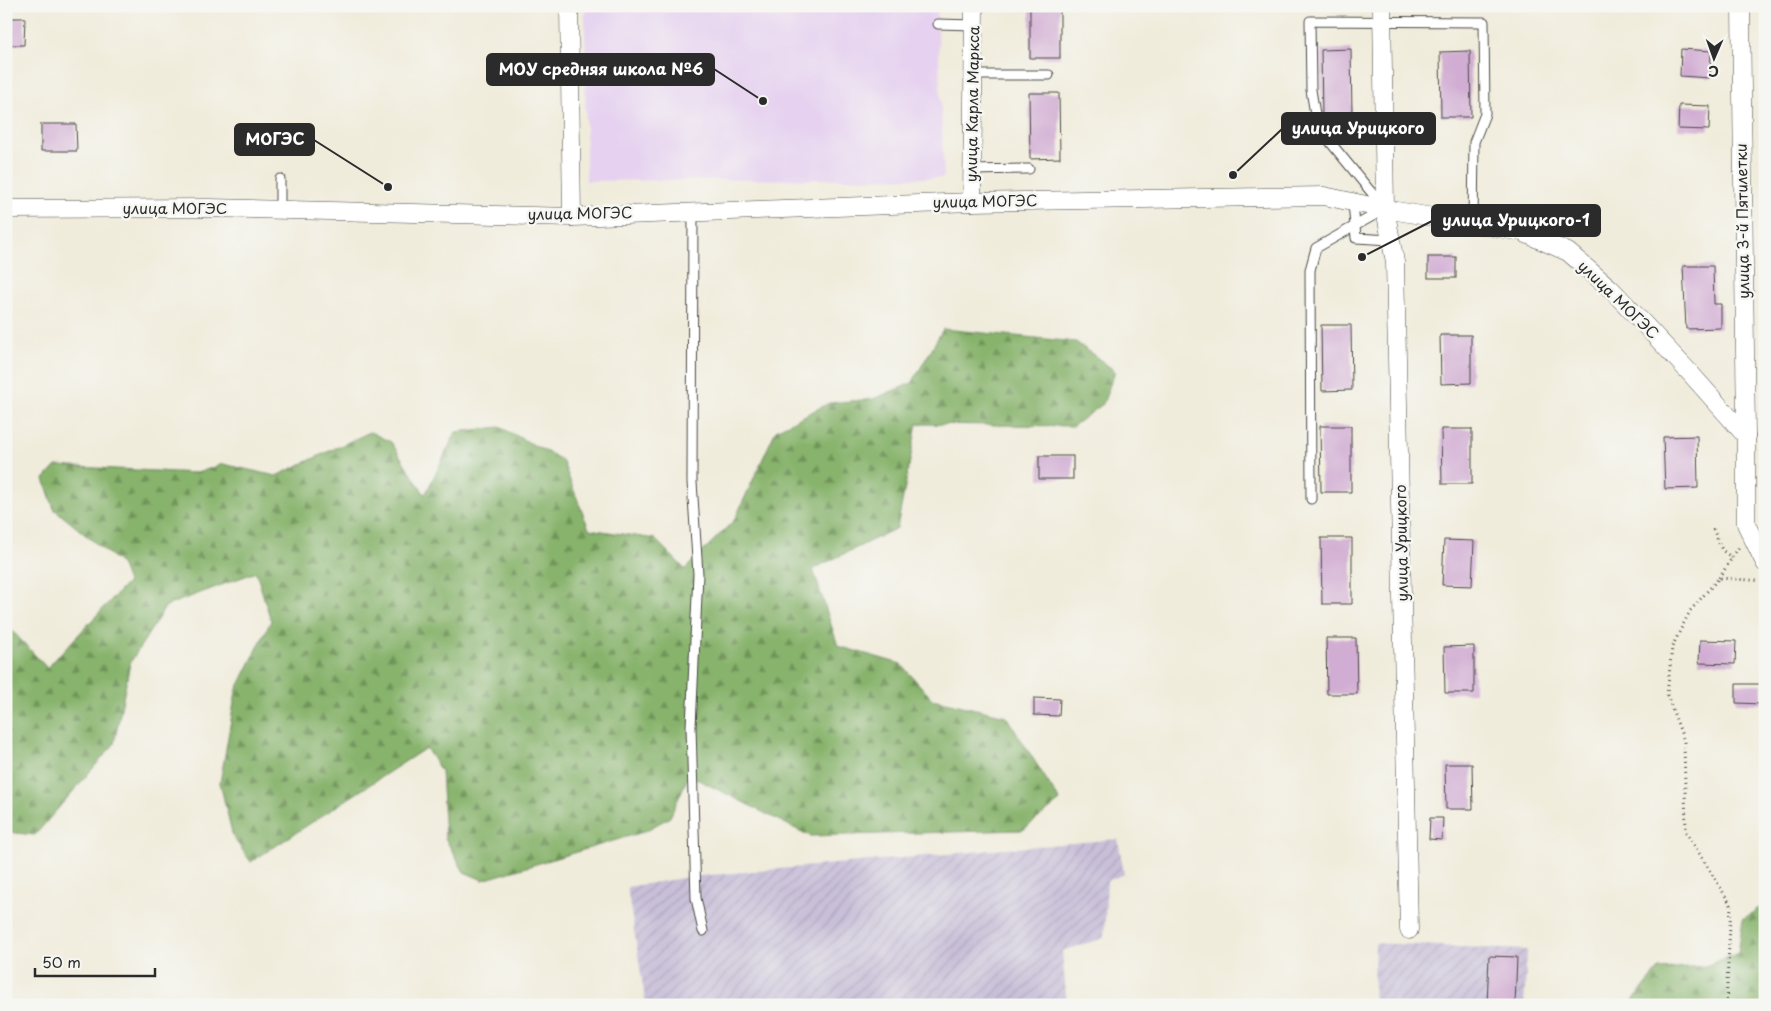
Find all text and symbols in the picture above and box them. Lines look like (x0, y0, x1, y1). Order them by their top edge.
street label: улица Карла Маркса (959, 25, 984, 182)
north arrow (1688, 32, 1738, 82)
callout: МОУ средняя школа №6 (487, 54, 714, 85)
text: МОУ средняя школа №6 (499, 56, 703, 80)
text: С (1708, 61, 1719, 82)
callout: улица Урицкого (1282, 113, 1435, 144)
text: улица Урицкого (1292, 115, 1425, 139)
callout: МОГЭС (235, 124, 314, 155)
text: МОГЭС (246, 126, 304, 150)
street label: улица 3-й Пятилетки (1729, 143, 1754, 299)
street label: улица МОГЭС (932, 188, 1038, 213)
street label: улица МОГЭС (123, 196, 227, 219)
street label: улица МОГЭС (527, 200, 633, 225)
callout: улица Урицкого-1 (1432, 205, 1600, 236)
text: улица Урицкого-1 (1442, 207, 1590, 231)
street label: улица МОГЭС (1573, 254, 1665, 344)
street label: улица Урицкого (1388, 484, 1413, 602)
scale bar (35, 946, 155, 978)
text: 50 m (42, 950, 81, 973)

